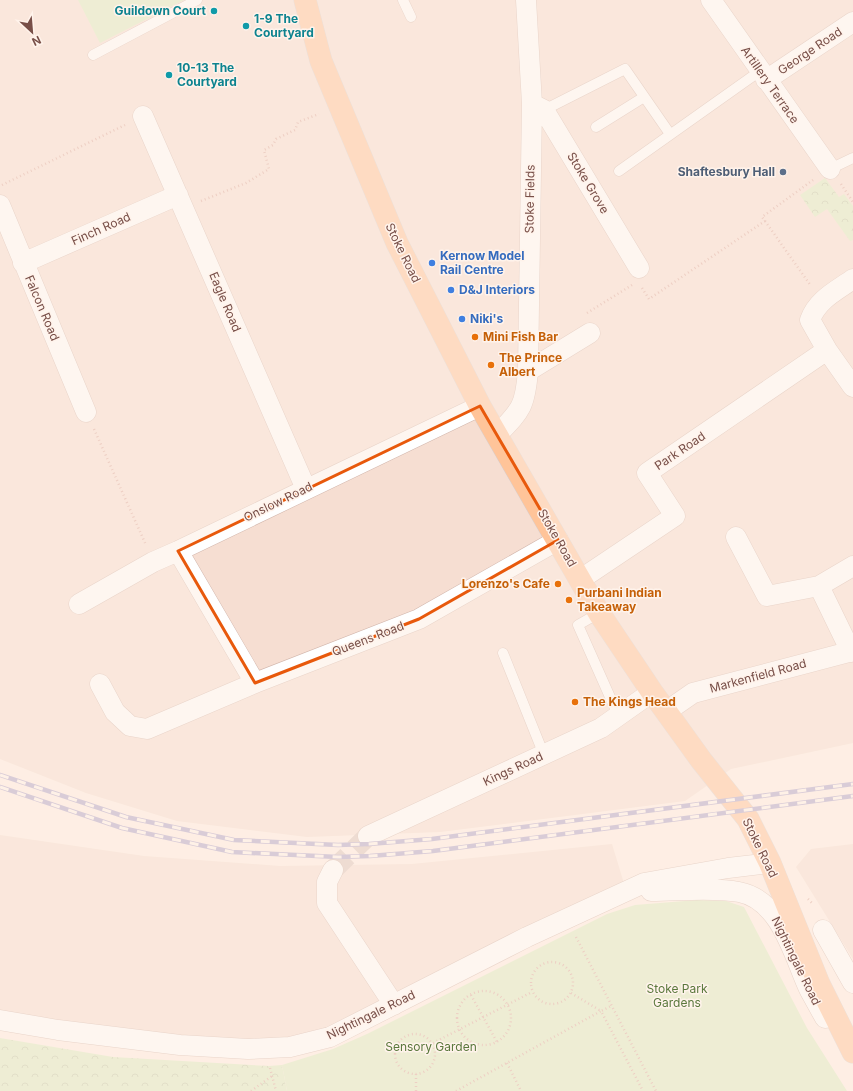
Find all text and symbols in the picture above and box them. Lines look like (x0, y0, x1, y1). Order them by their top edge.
place label: Guildown Court (115, 3, 207, 18)
marker: Guildown Court (209, 6, 219, 16)
place label: 1-9 The Courtyard (254, 11, 314, 40)
north arrow (12, 12, 52, 52)
marker: 1-9 The Courtyard (241, 21, 251, 31)
street label: George Road (775, 24, 845, 78)
text: N (30, 33, 43, 49)
street label: Artillery Terrace (738, 43, 803, 126)
place label: 10-13 The Courtyard (177, 60, 237, 89)
marker: 10-13 The Courtyard (164, 70, 174, 80)
street label: Stoke Grove (564, 149, 613, 216)
street label: Stoke Fields (521, 164, 538, 234)
place label: Shaftesbury Hall (678, 164, 775, 179)
marker: Shaftesbury Hall (778, 167, 788, 177)
street label: Finch Road (69, 209, 133, 248)
street label: Stoke Road (383, 221, 424, 285)
place label: Kernow Model Rail Centre (440, 248, 525, 277)
marker: Kernow Model Rail Centre (427, 258, 437, 268)
street label: Eagle Road (206, 270, 245, 334)
street label: Falcon Road (22, 273, 63, 343)
place label: D&J Interiors (459, 282, 535, 297)
marker: D&J Interiors (446, 285, 456, 295)
place label: Niki's (470, 311, 504, 326)
marker: Niki's (457, 314, 467, 324)
place label: Mini Fish Bar (483, 329, 558, 344)
marker: Mini Fish Bar (470, 332, 480, 342)
place label: The Prince Albert (499, 350, 562, 379)
marker: The Prince Albert (486, 360, 496, 370)
street label: Park Road (651, 428, 708, 473)
street label: Onslow Road (241, 478, 315, 525)
street label: Stoke Road (535, 506, 580, 569)
place label: Lorenzo's Cafe (462, 576, 550, 591)
marker: Lorenzo's Cafe (553, 579, 563, 589)
place label: Purbani Indian Takeaway (577, 585, 662, 614)
marker: Purbani Indian Takeaway (564, 595, 574, 605)
street label: Queens Road (330, 618, 406, 659)
street label: Markenfield Road (708, 655, 808, 696)
place label: The Kings Head (583, 694, 676, 709)
marker: The Kings Head (570, 697, 580, 707)
street label: Kings Road (480, 748, 545, 789)
street label: Stoke Road (740, 816, 781, 880)
street label: Nightingale Road (769, 914, 824, 1008)
park label: Stoke Park Gardens (646, 981, 708, 1010)
street label: Nightingale Road (324, 987, 418, 1042)
park label: Sensory Garden (385, 1039, 477, 1054)

